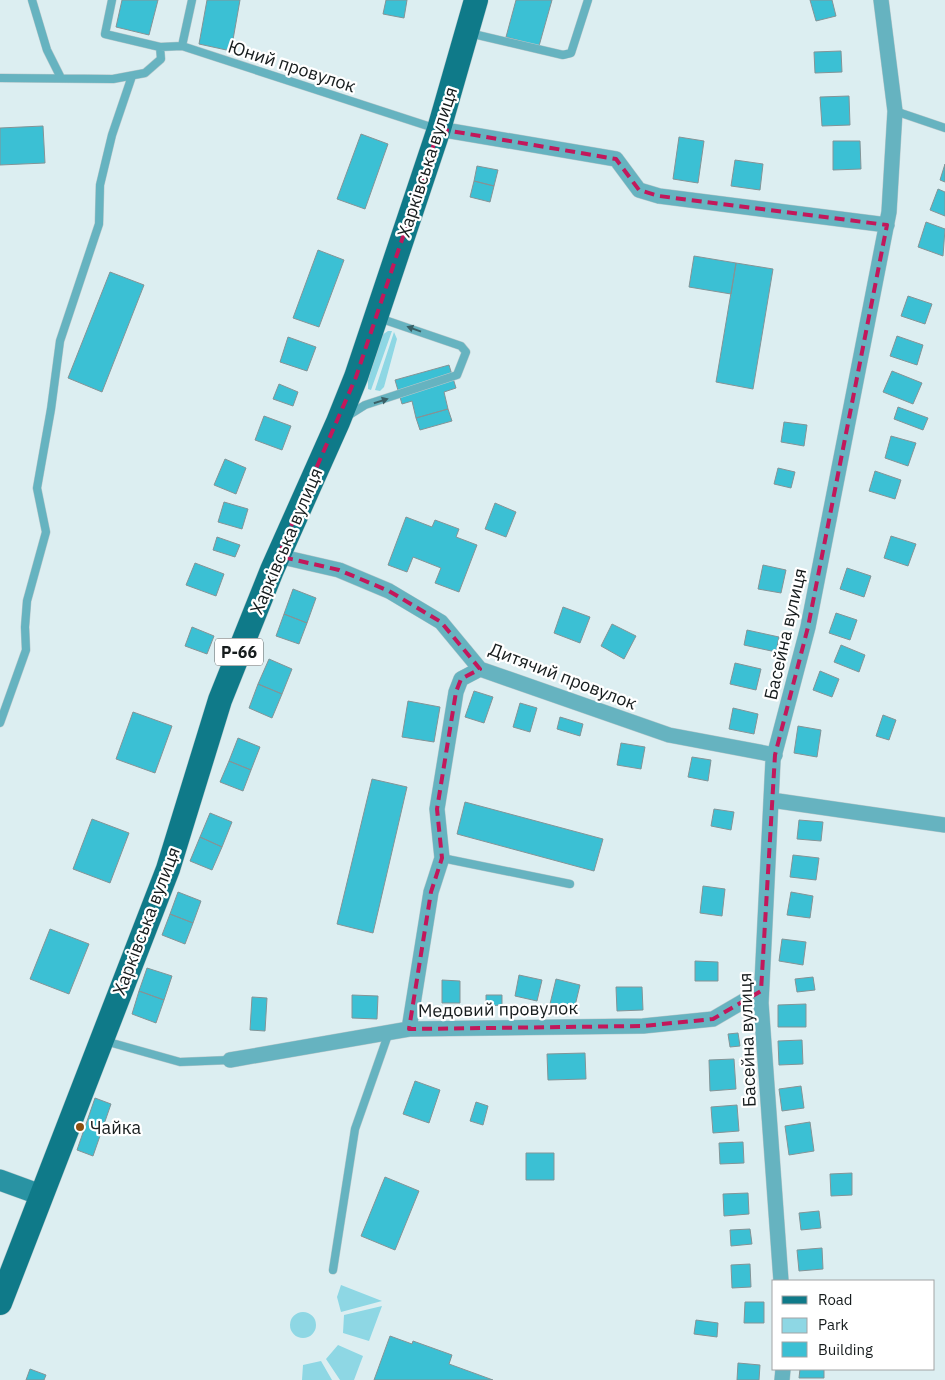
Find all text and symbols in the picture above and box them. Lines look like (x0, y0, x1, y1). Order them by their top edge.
street label: Юний провулок (225, 35, 359, 97)
street label: Харківська вулиця (392, 84, 462, 240)
one-way arrow (407, 325, 422, 332)
one-way arrow (374, 396, 389, 404)
street label: Харківська вулиця (245, 464, 327, 618)
street label: Басейна вулиця (759, 566, 811, 702)
street label: Дитячий провулок (486, 637, 640, 715)
road number: Р-66 (215, 638, 263, 666)
street label: Харківська вулиця (107, 844, 185, 998)
street label: Басейна вулиця (733, 972, 761, 1108)
street label: Медовий провулок (418, 996, 578, 1022)
place label: Чайка (90, 1116, 142, 1139)
marker: Чайка (74, 1121, 86, 1133)
legend (772, 1280, 935, 1370)
text: Road (818, 1290, 853, 1309)
text: Park (818, 1315, 848, 1334)
text: Building (818, 1340, 873, 1359)

